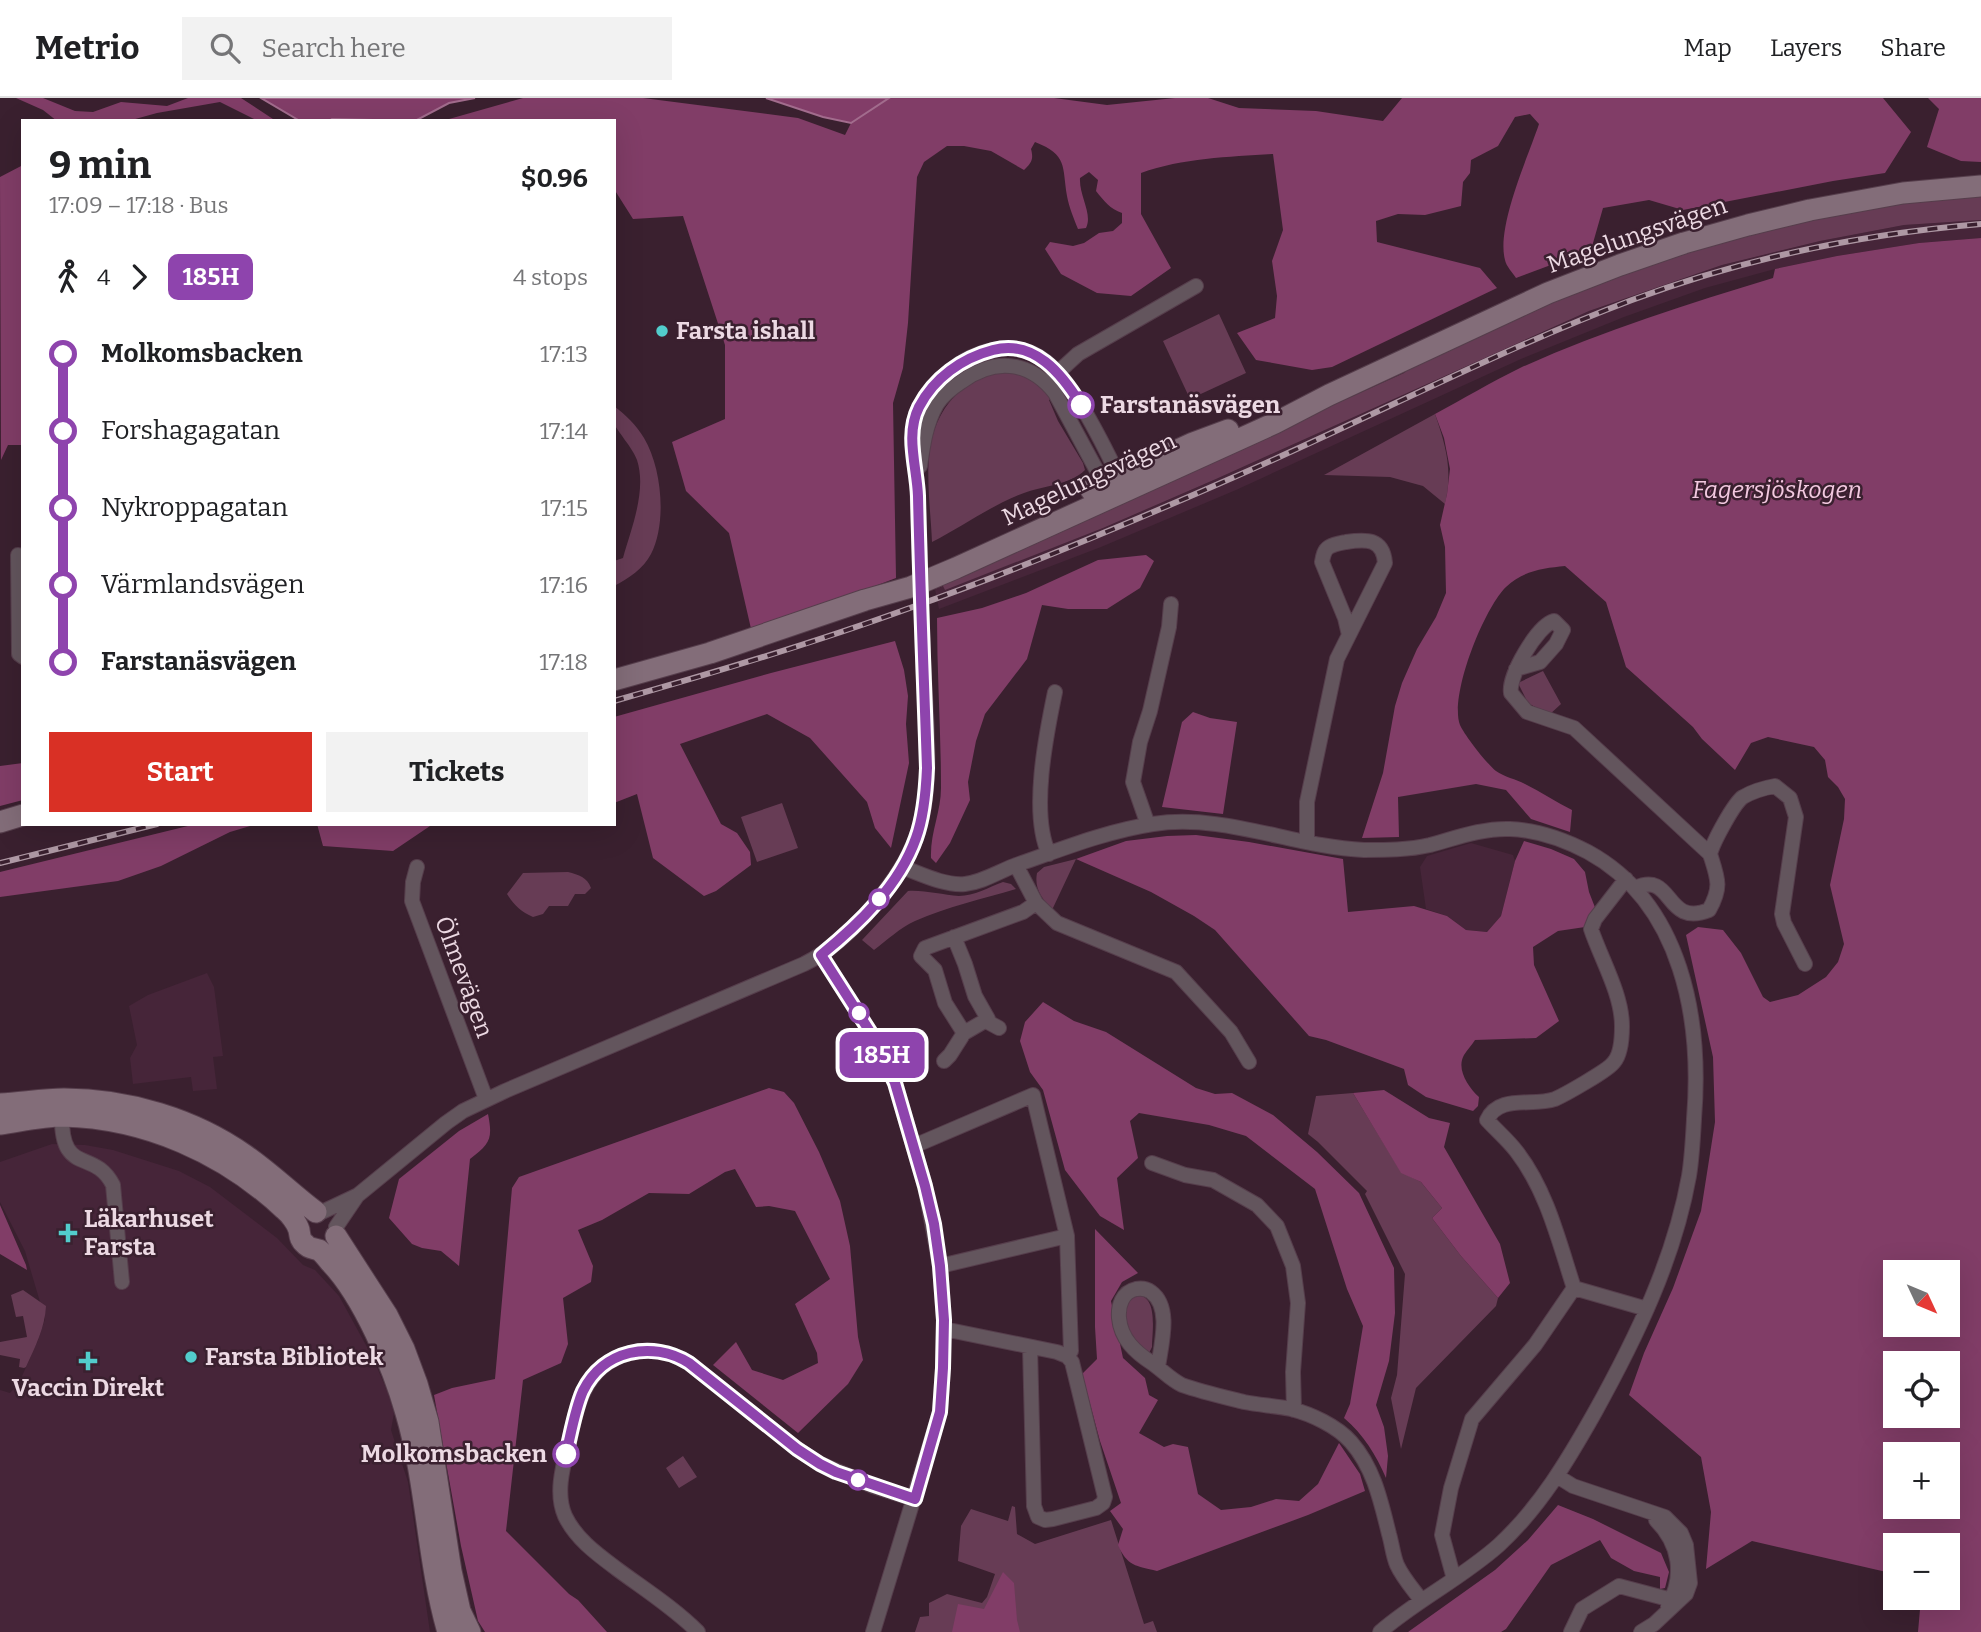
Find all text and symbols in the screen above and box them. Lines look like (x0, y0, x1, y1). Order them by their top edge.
search box (182, 17, 672, 80)
text: Metrio (35, 28, 140, 68)
icon: search (206, 29, 244, 67)
text: Search here (262, 33, 406, 64)
text: Map (1684, 34, 1732, 62)
text: Layers (1770, 34, 1842, 62)
text: Share (1880, 34, 1946, 62)
text: 9 min (49, 142, 151, 188)
text: $0.96 (521, 163, 588, 194)
text: 17:09 – 17:18 · Bus (49, 191, 229, 219)
street label: Magelungsvägen (1543, 191, 1731, 279)
icon: walk (49, 258, 87, 296)
icon: forward (120, 258, 158, 296)
text: 4 (97, 263, 110, 291)
text: 185H (182, 263, 239, 291)
text: 4 stops (513, 263, 588, 291)
place label: Farsta ishall (676, 317, 816, 345)
marker: Farsta ishall (654, 323, 670, 339)
text: Molkomsbacken (101, 338, 303, 369)
text: 17:13 (540, 340, 588, 368)
place label: Farstanäsvägen (1100, 391, 1281, 419)
marker: Farstanäsvägen (1068, 392, 1094, 418)
text: Forshagagatan (101, 415, 280, 446)
text: 17:14 (540, 417, 588, 445)
street label: Magelungsvägen (998, 427, 1180, 531)
park label: Fagersjöskogen (1692, 476, 1862, 504)
text: Nykroppagatan (101, 492, 288, 523)
text: 17:15 (541, 494, 588, 522)
text: Värmlandsvägen (101, 569, 305, 600)
text: 17:16 (540, 571, 588, 599)
text: Farstanäsvägen (101, 646, 296, 677)
text: 17:18 (539, 648, 588, 676)
button: Start (49, 732, 312, 812)
button: Tickets (326, 732, 588, 812)
unlabelled marker (869, 889, 889, 909)
street label: Ölmevägen (429, 913, 499, 1041)
unlabelled marker (849, 1003, 869, 1023)
line badge: 185H (833, 1032, 931, 1078)
text: 185H (854, 1041, 910, 1069)
place label: Läkarhuset Farsta (84, 1205, 214, 1261)
marker: Läkarhuset Farsta (58, 1223, 78, 1243)
north arrow (1883, 1260, 1960, 1337)
map controls (1883, 1260, 1960, 1610)
place label: Farsta Bibliotek (205, 1343, 384, 1371)
marker: Farsta Bibliotek (183, 1349, 199, 1365)
marker: Vaccin Direkt (78, 1351, 98, 1371)
button: locate (1883, 1351, 1960, 1428)
place label: Vaccin Direkt (12, 1374, 165, 1402)
place label: Molkomsbacken (361, 1440, 548, 1468)
marker: Molkomsbacken (553, 1441, 579, 1467)
button: + (1883, 1442, 1960, 1519)
unlabelled marker (848, 1470, 868, 1490)
button: − (1883, 1533, 1960, 1610)

